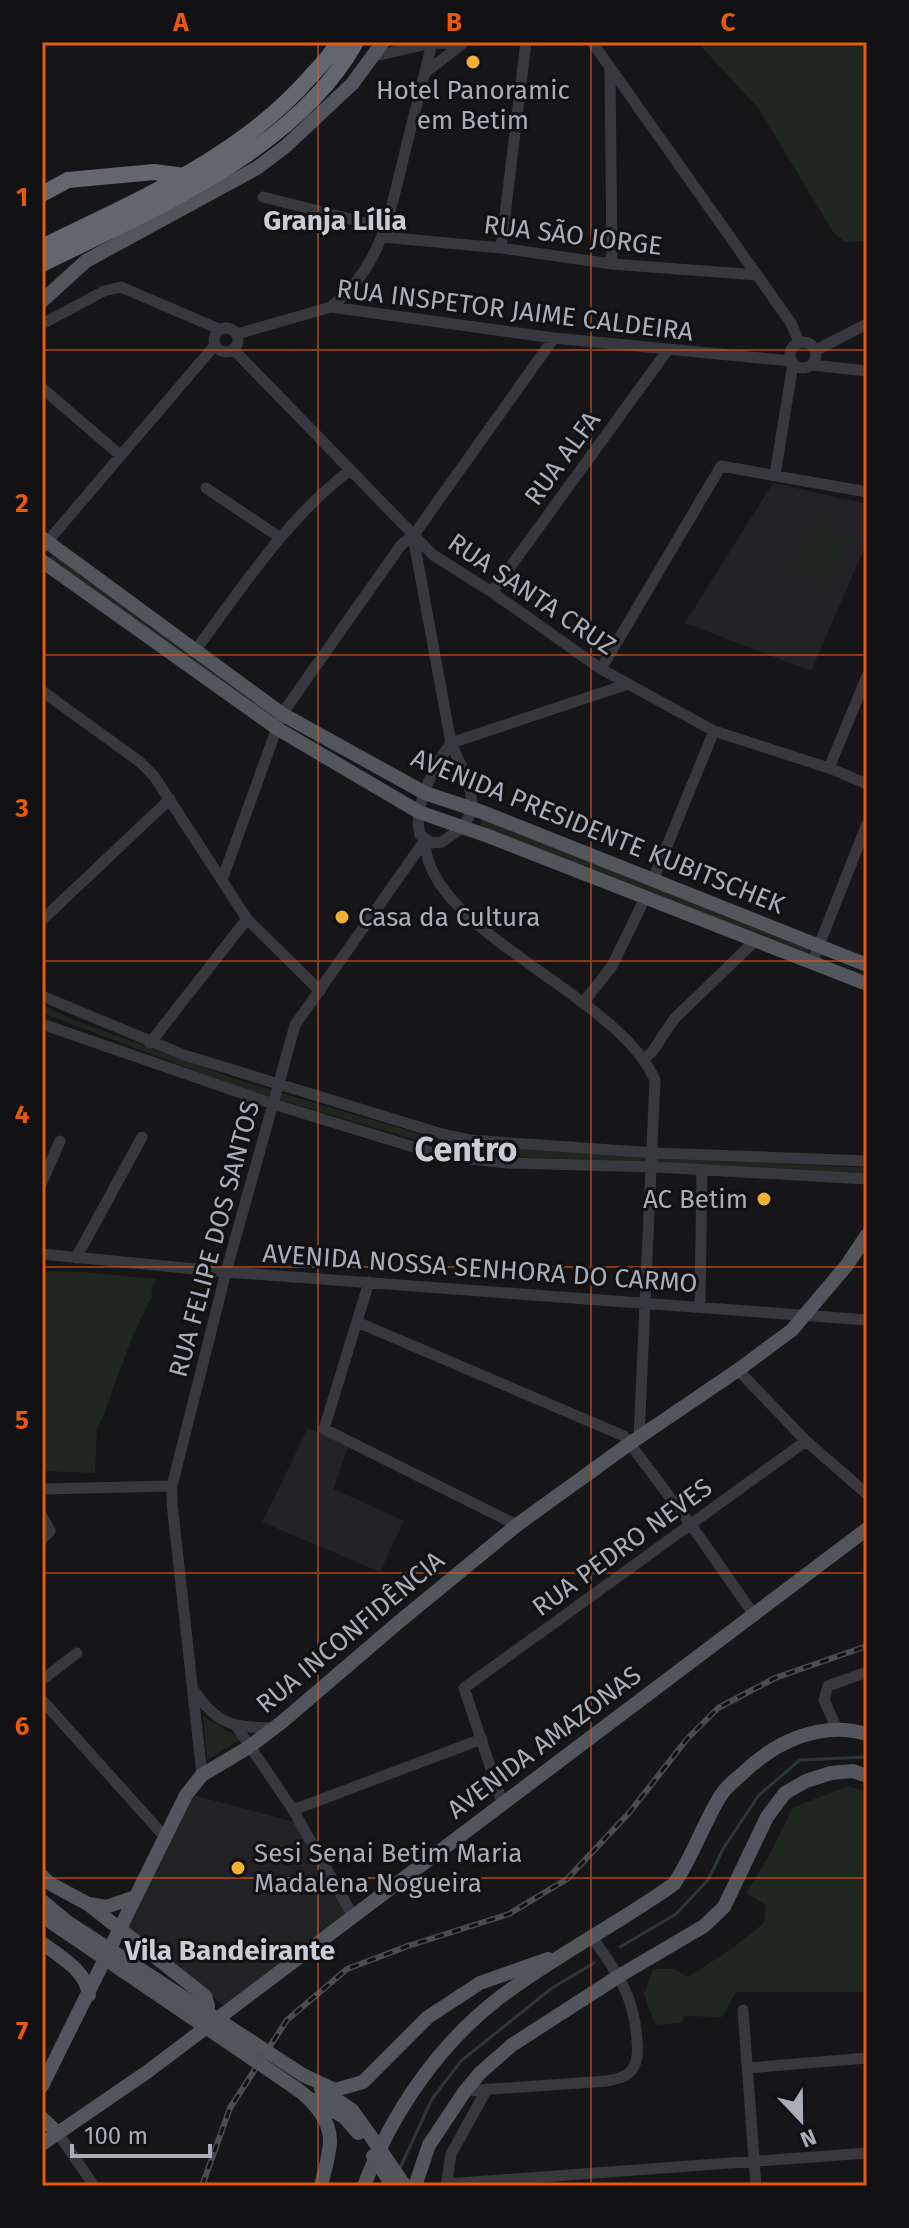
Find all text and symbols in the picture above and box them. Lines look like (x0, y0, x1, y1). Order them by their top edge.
text: A (172, 7, 189, 38)
text: B (446, 7, 462, 38)
text: C (721, 7, 736, 38)
marker: Hotel Panoramic em Betim (464, 53, 482, 71)
place label: Hotel Panoramic em Betim (376, 75, 570, 136)
text: 1 (16, 182, 28, 213)
district label: Granja Lília (263, 204, 407, 237)
street label: RUA SÃO JORGE (482, 209, 664, 262)
street label: RUA INSPETOR JAIME CALDEIRA (335, 273, 695, 348)
street label: RUA ALFA (518, 405, 607, 511)
text: 2 (15, 488, 29, 519)
street label: RUA SANTA CRUZ (442, 527, 621, 662)
street label: AVENIDA PRESIDENTE KUBITSCHEK (407, 742, 790, 921)
text: 3 (14, 793, 29, 824)
place label: Casa da Cultura (358, 902, 540, 933)
marker: Casa da Cultura (333, 908, 351, 926)
street label: RUA FELIPE DOS SANTOS (163, 1098, 266, 1381)
text: 4 (15, 1099, 30, 1130)
district label: Centro (415, 1129, 517, 1170)
place label: AC Betim (643, 1184, 748, 1215)
marker: AC Betim (755, 1190, 773, 1208)
street label: AVENIDA NOSSA SENHORA DO CARMO (261, 1238, 698, 1299)
text: 5 (15, 1405, 29, 1436)
street label: RUA PEDRO NEVES (526, 1472, 718, 1623)
street label: RUA INCONFIDÊNCIA (250, 1545, 451, 1720)
street label: AVENIDA AMAZONAS (441, 1659, 647, 1825)
text: 6 (15, 1711, 30, 1742)
place label: Sesi Senai Betim Maria Madalena Nogueira (254, 1838, 522, 1899)
marker: Sesi Senai Betim Maria Madalena Nogueira (229, 1859, 247, 1877)
district label: Vila Bandeirante (124, 1934, 335, 1967)
text: 7 (16, 2016, 28, 2047)
north arrow (761, 2080, 841, 2160)
scale bar (72, 2108, 210, 2158)
text: 100 m (84, 2122, 148, 2150)
text: N (796, 2123, 820, 2153)

